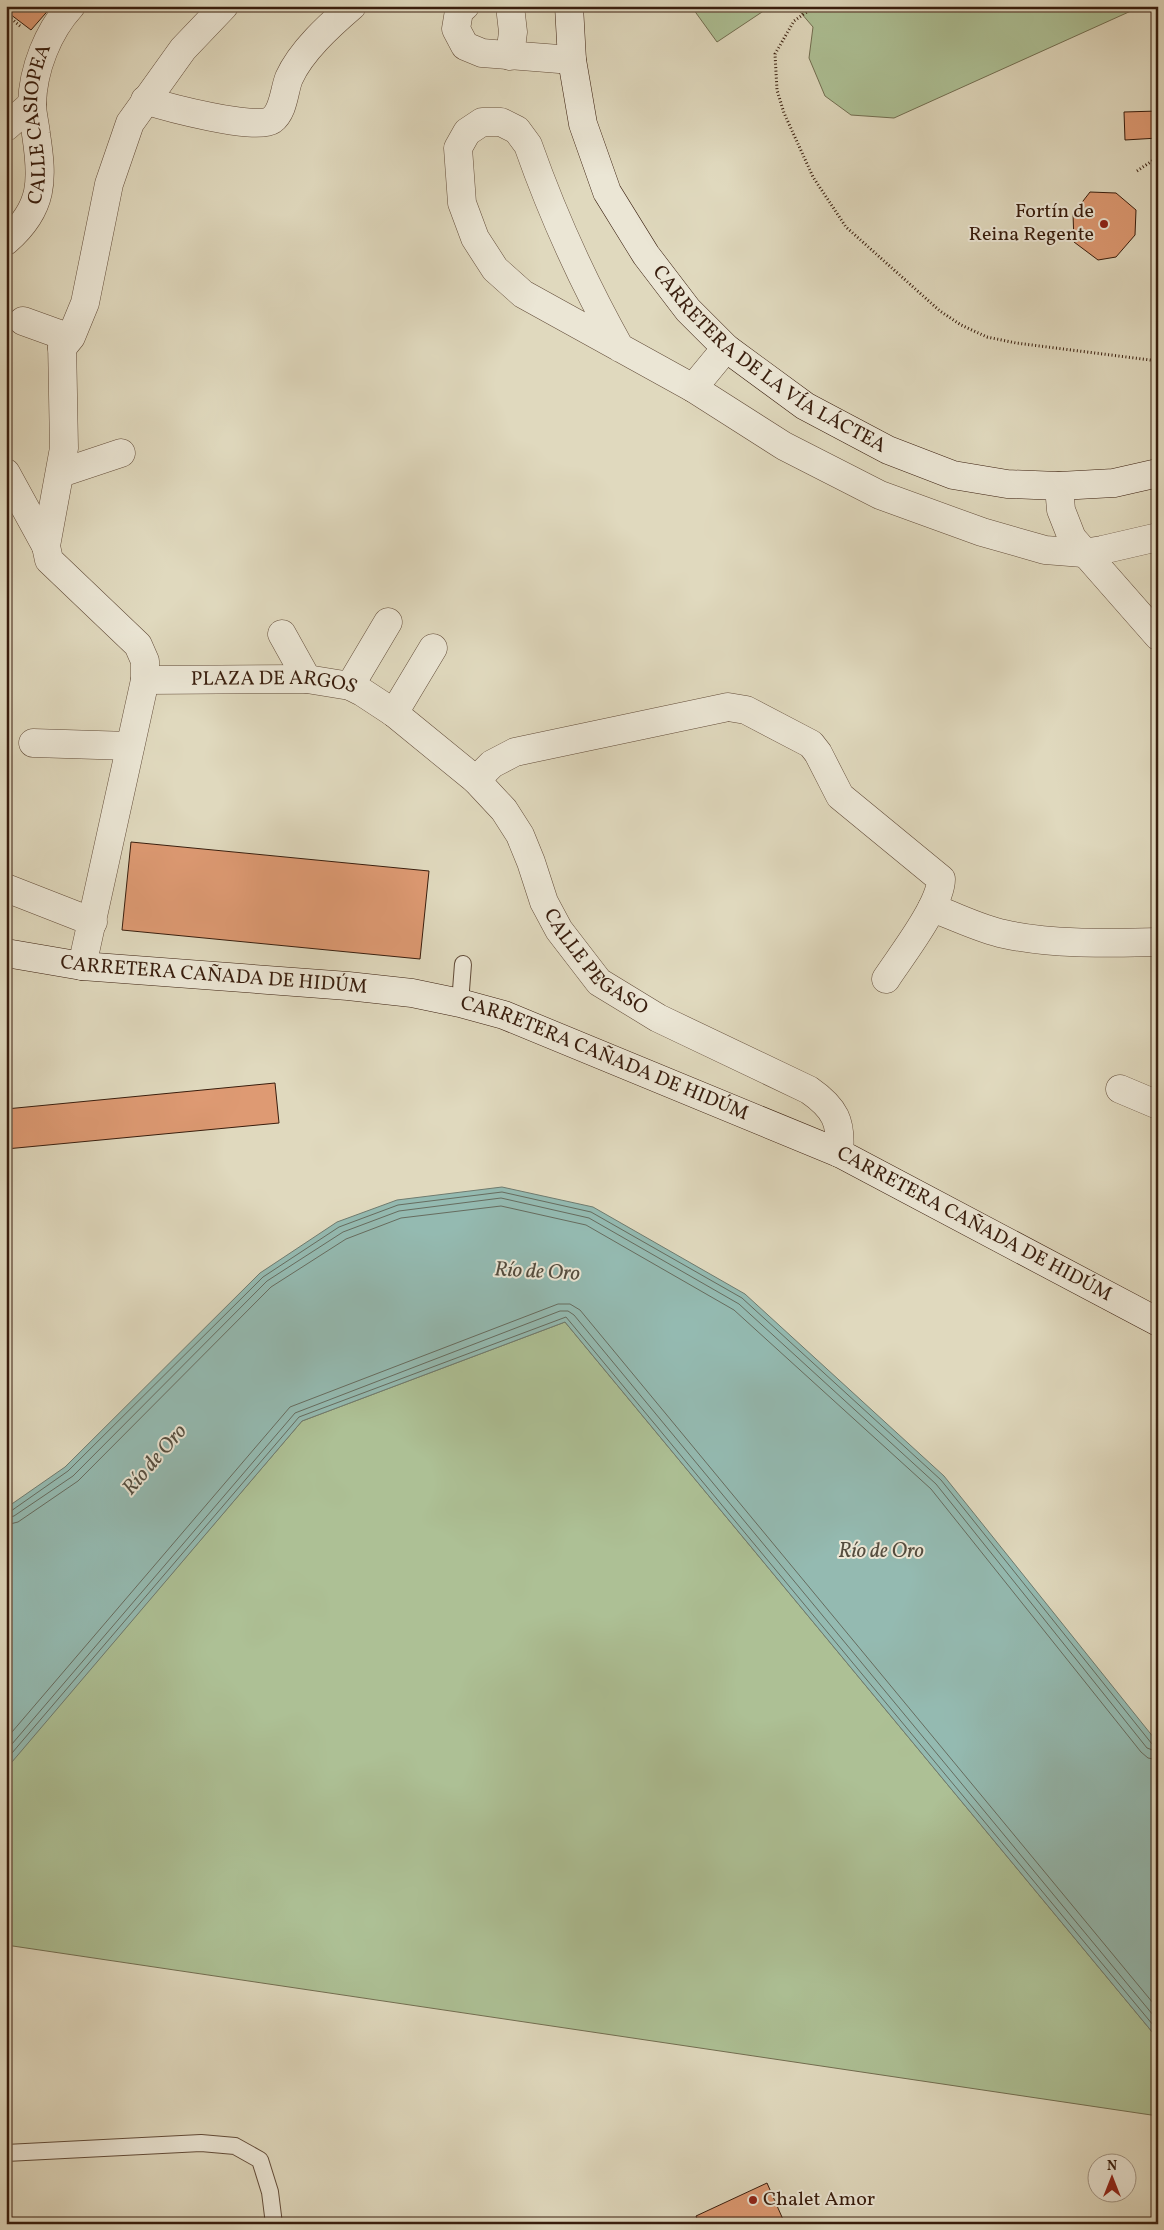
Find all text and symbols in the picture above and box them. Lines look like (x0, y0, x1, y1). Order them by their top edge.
street label: CALLE CASIOPEA (18, 40, 59, 208)
place label: Fortín de Reina Regente (969, 198, 1094, 249)
marker: Fortín de Reina Regente (1098, 218, 1110, 230)
street label: CARRETERA DE LA VÍA LÁCTEA (645, 260, 891, 460)
street label: PLAZA DE ARGOS (191, 665, 362, 701)
street label: CALLE PEGASO (536, 904, 653, 1023)
street label: CARRETERA CAÑADA DE HIDÚM (58, 948, 369, 1002)
street label: CARRETERA CAÑADA DE HIDÚM (457, 990, 753, 1128)
street label: CARRETERA CAÑADA DE HIDÚM (831, 1140, 1117, 1309)
water label: Río de Oro (493, 1255, 581, 1289)
water label: Río de Oro (116, 1418, 194, 1502)
water label: Río de Oro (838, 1537, 924, 1566)
north arrow (1086, 2152, 1136, 2202)
text: N (1107, 2157, 1117, 2176)
place label: Chalet Amor (763, 2186, 875, 2214)
marker: Chalet Amor (747, 2194, 759, 2206)

